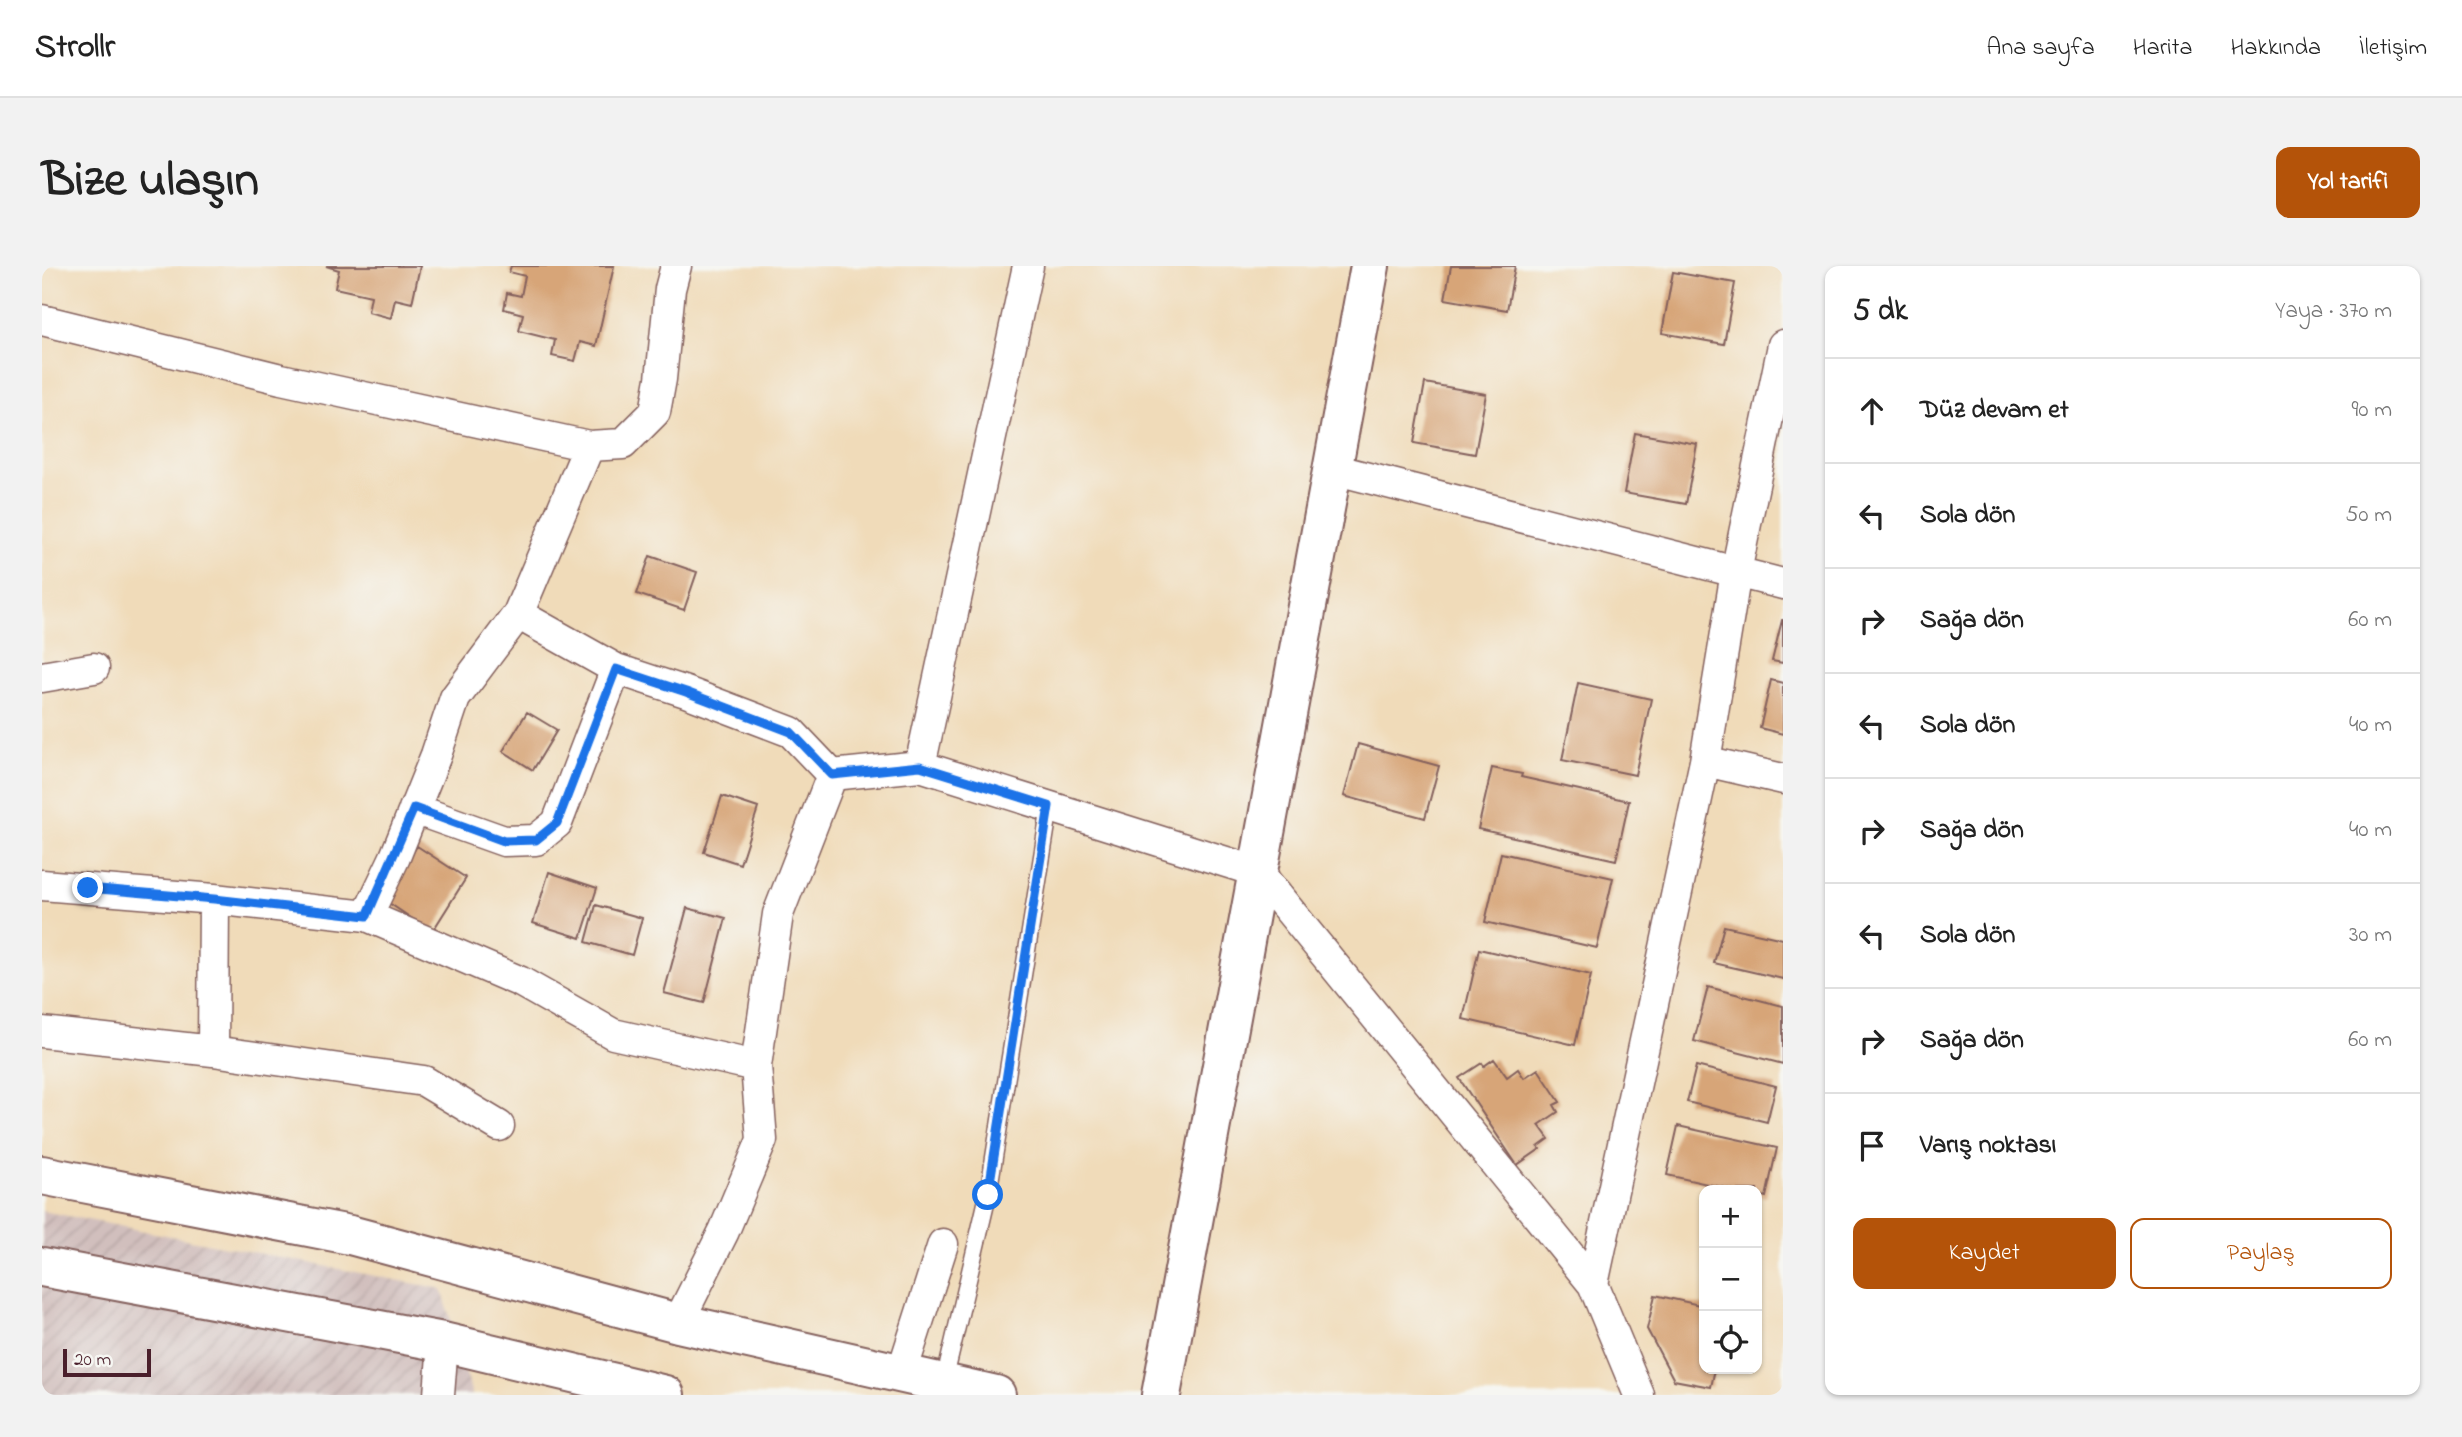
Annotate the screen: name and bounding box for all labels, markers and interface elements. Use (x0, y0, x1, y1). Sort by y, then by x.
text: Strollr (35, 24, 115, 72)
text: Ana sayfa (1987, 31, 2095, 66)
text: Harita (2133, 31, 2193, 66)
text: Hakkında (2231, 31, 2321, 66)
text: İletişim (2359, 31, 2427, 66)
text: Bize ulaşın (42, 146, 259, 218)
button: Yol tarifi (2276, 147, 2420, 218)
text: 5 dk (1853, 290, 1908, 334)
text: Yaya · 370 m (2275, 295, 2392, 328)
icon: ahead (1853, 392, 1891, 430)
text: Düz devam et (1920, 392, 2069, 430)
text: 90 m (2352, 394, 2392, 427)
icon: left (1853, 497, 1891, 535)
text: Sola dön (1920, 497, 2015, 535)
text: 50 m (2345, 499, 2392, 532)
icon: right (1853, 602, 1891, 640)
text: Sağa dön (1920, 602, 2024, 640)
text: 60 m (2348, 604, 2392, 637)
icon: left (1853, 707, 1891, 745)
text: Sola dön (1920, 707, 2015, 745)
text: 40 m (2349, 709, 2392, 742)
icon: right (1853, 812, 1891, 850)
text: Sağa dön (1920, 812, 2024, 850)
text: 40 m (2349, 814, 2392, 847)
route end (72, 872, 103, 903)
icon: left (1853, 917, 1891, 955)
text: Sola dön (1920, 917, 2015, 955)
text: 30 m (2349, 919, 2392, 952)
icon: right (1853, 1022, 1891, 1060)
text: Sağa dön (1920, 1022, 2024, 1060)
text: 60 m (2348, 1024, 2392, 1057)
icon: arrive (1853, 1127, 1891, 1165)
text: Varış noktası (1920, 1127, 2056, 1165)
route start (972, 1179, 1003, 1210)
map controls (1699, 1185, 1762, 1374)
button: + (1699, 1185, 1762, 1248)
button: Kaydet (1853, 1218, 2116, 1289)
button: Paylaş (2130, 1218, 2392, 1289)
button: − (1699, 1248, 1762, 1311)
button: locate (1699, 1311, 1762, 1374)
scale bar (63, 1346, 150, 1378)
text: 20 m (74, 1347, 111, 1374)

